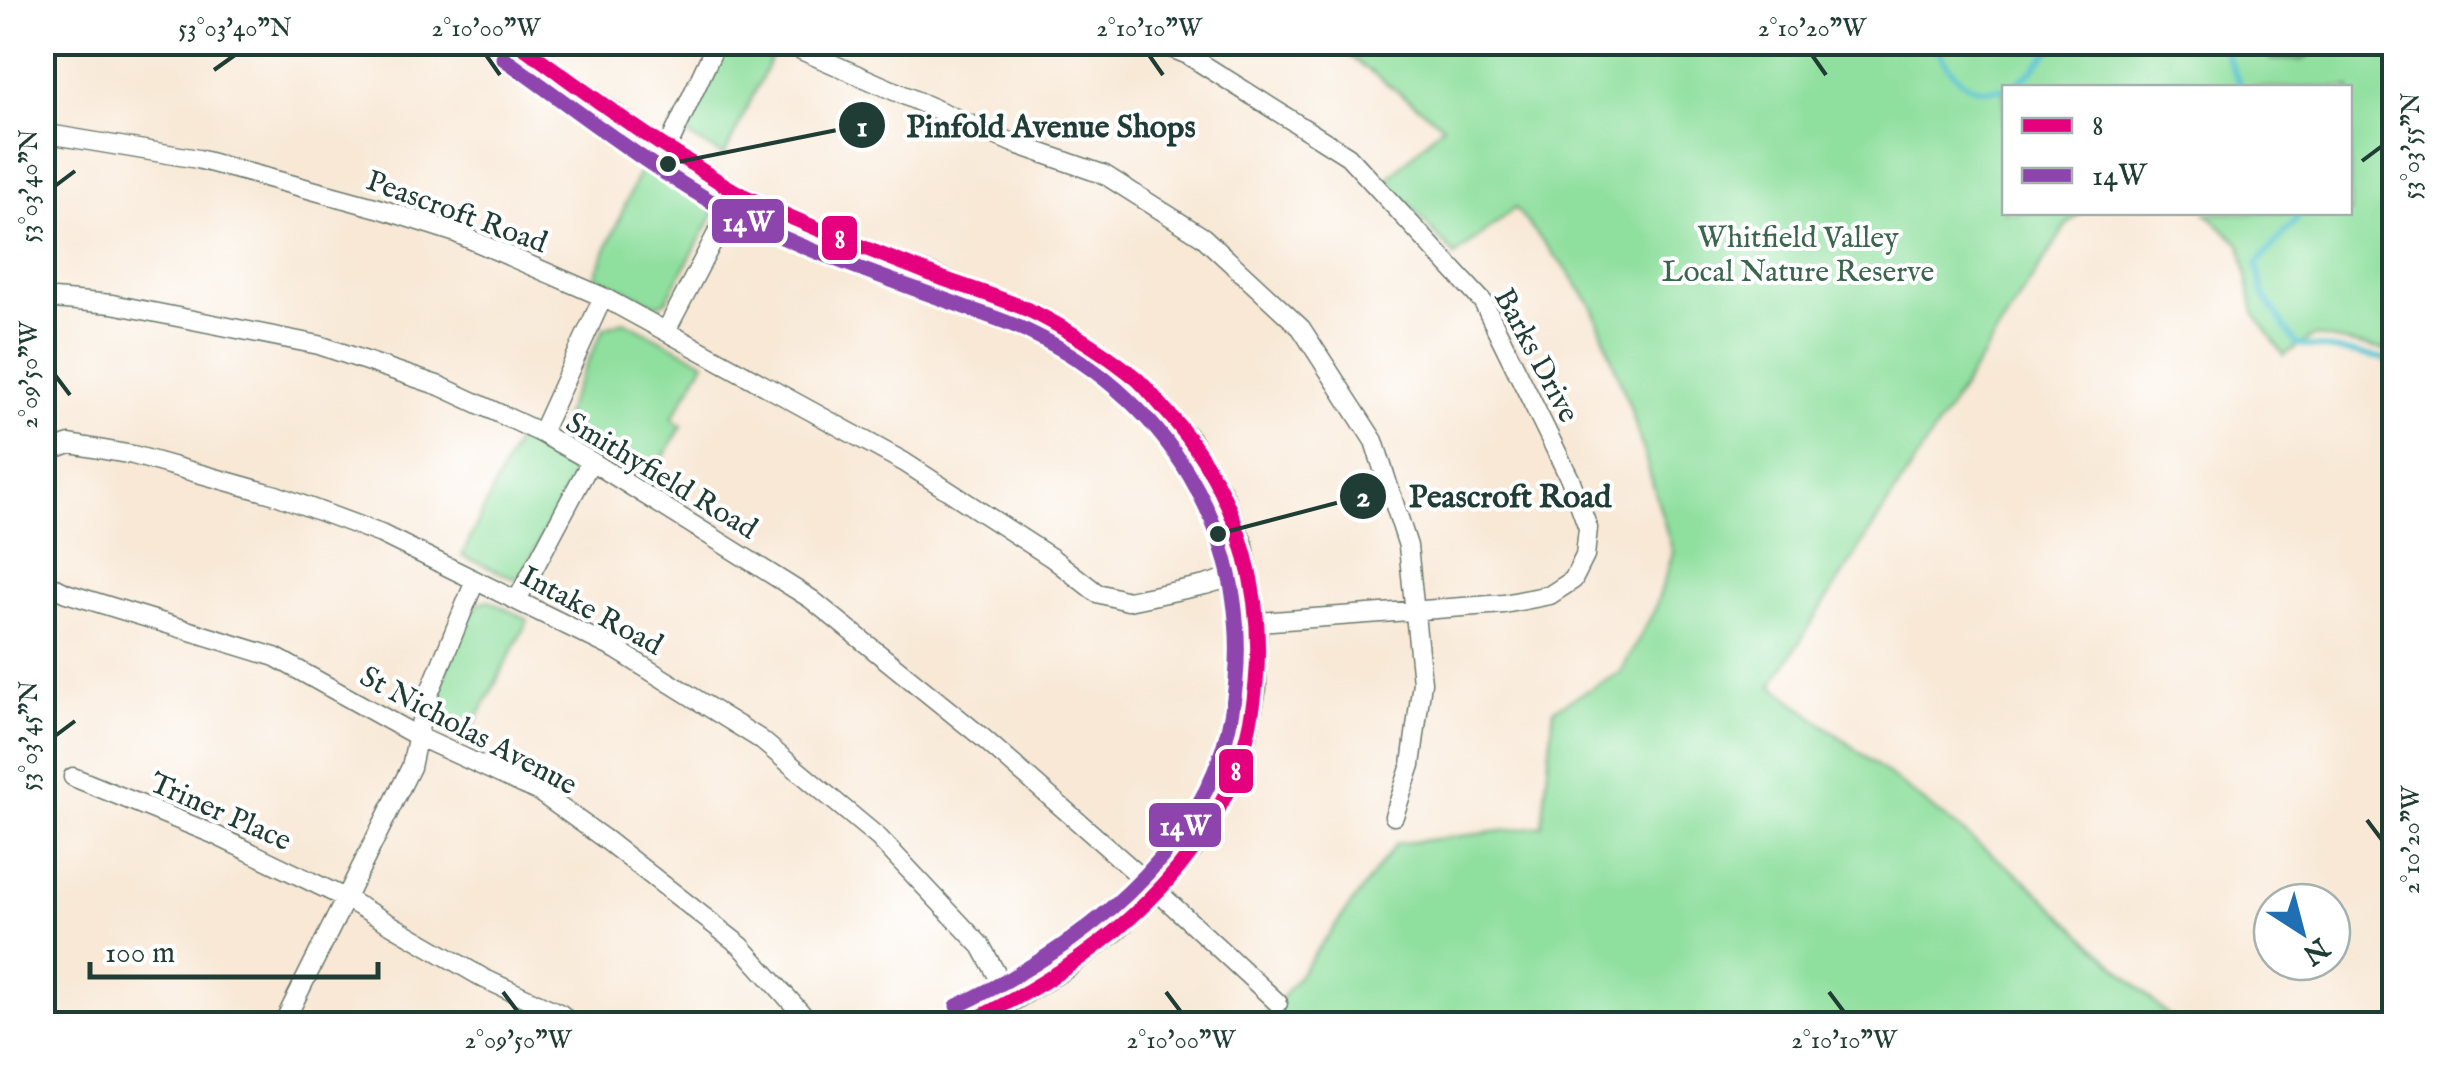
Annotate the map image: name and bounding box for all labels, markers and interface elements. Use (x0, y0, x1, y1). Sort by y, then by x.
text: 53°03'40"N (178, 13, 292, 45)
text: 2°10'00"W (432, 13, 542, 45)
text: 2°10'10"W (1096, 13, 1203, 45)
text: 2°10'20"W (1758, 13, 1867, 45)
legend (2002, 85, 2352, 215)
text: 53°03'55"N (2396, 93, 2428, 200)
callout: Pinfold Avenue Shops (837, 94, 1216, 156)
text: Pinfold Avenue Shops (906, 108, 1196, 149)
text: 8 (2092, 108, 2104, 146)
text: 1 (856, 109, 868, 147)
text: 53°03'40"N (14, 129, 46, 243)
text: 14W (2092, 158, 2148, 196)
street label: Peascroft Road (361, 163, 553, 264)
line badge: 14W (710, 197, 786, 245)
text: 14W (723, 206, 776, 241)
line badge: 8 (820, 214, 859, 262)
park label: Whitfield Valley Local Nature Reserve (1662, 220, 1934, 292)
text: 8 (835, 223, 845, 258)
street label: Barks Drive (1484, 282, 1586, 430)
text: 2°09'50"W (14, 320, 46, 429)
street label: Smithyfield Road (558, 405, 765, 549)
callout: Peascroft Road (1338, 465, 1631, 527)
text: Peascroft Road (1409, 478, 1612, 519)
text: 2 (1356, 479, 1370, 517)
street label: Intake Road (513, 558, 670, 666)
street label: St Nicholas Avenue (353, 659, 583, 805)
text: 53°03'45"N (14, 681, 46, 791)
line badge: 8 (1217, 747, 1255, 795)
text: 8 (1231, 755, 1241, 790)
street label: Triner Place (143, 765, 297, 861)
text: 2°10'20"W (2396, 785, 2428, 894)
line badge: 14W (1147, 801, 1223, 849)
text: 14W (1160, 810, 1213, 845)
north arrow (2252, 882, 2352, 982)
scale bar (90, 917, 378, 979)
text: N (2295, 928, 2336, 971)
text: 100 m (105, 935, 175, 973)
text: 2°09'50"W (464, 1025, 573, 1057)
text: 2°10'00"W (1127, 1025, 1237, 1057)
text: 2°10'10"W (1791, 1025, 1898, 1057)

